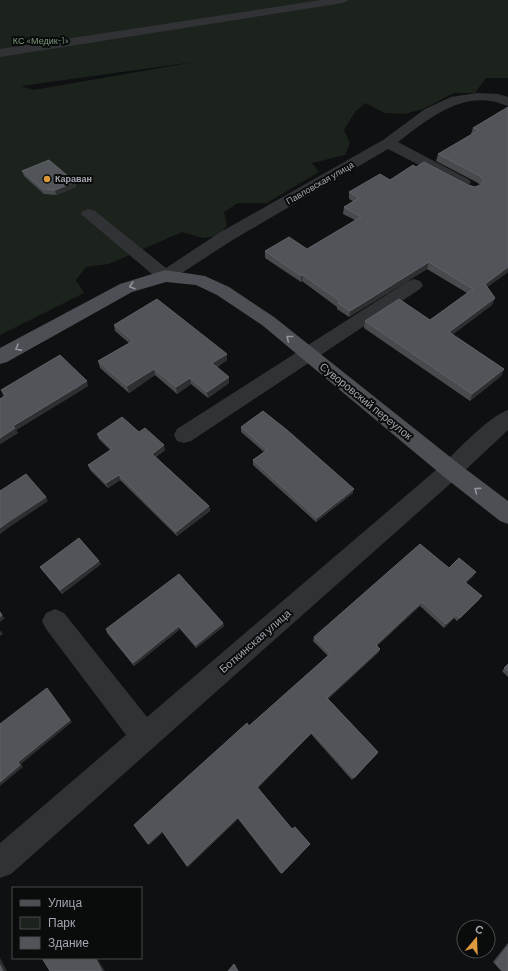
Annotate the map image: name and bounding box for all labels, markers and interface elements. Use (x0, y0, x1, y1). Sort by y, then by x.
park label: КС «Медик-1» (13, 35, 69, 46)
street label: Павловская улица (284, 159, 355, 206)
place label: Караван (55, 173, 92, 184)
marker: Караван (42, 174, 52, 184)
one-way arrow (129, 281, 136, 290)
one-way arrow (286, 336, 293, 343)
one-way arrow (15, 343, 22, 350)
street label: Суворовский переулок (318, 359, 415, 442)
one-way arrow (474, 487, 481, 495)
street label: Боткинская улица (216, 606, 294, 675)
legend (12, 887, 142, 959)
text: Улица (48, 895, 82, 910)
text: Парк (48, 915, 76, 930)
north arrow (456, 919, 496, 959)
text: С (474, 922, 485, 937)
text: Здание (48, 935, 89, 950)

